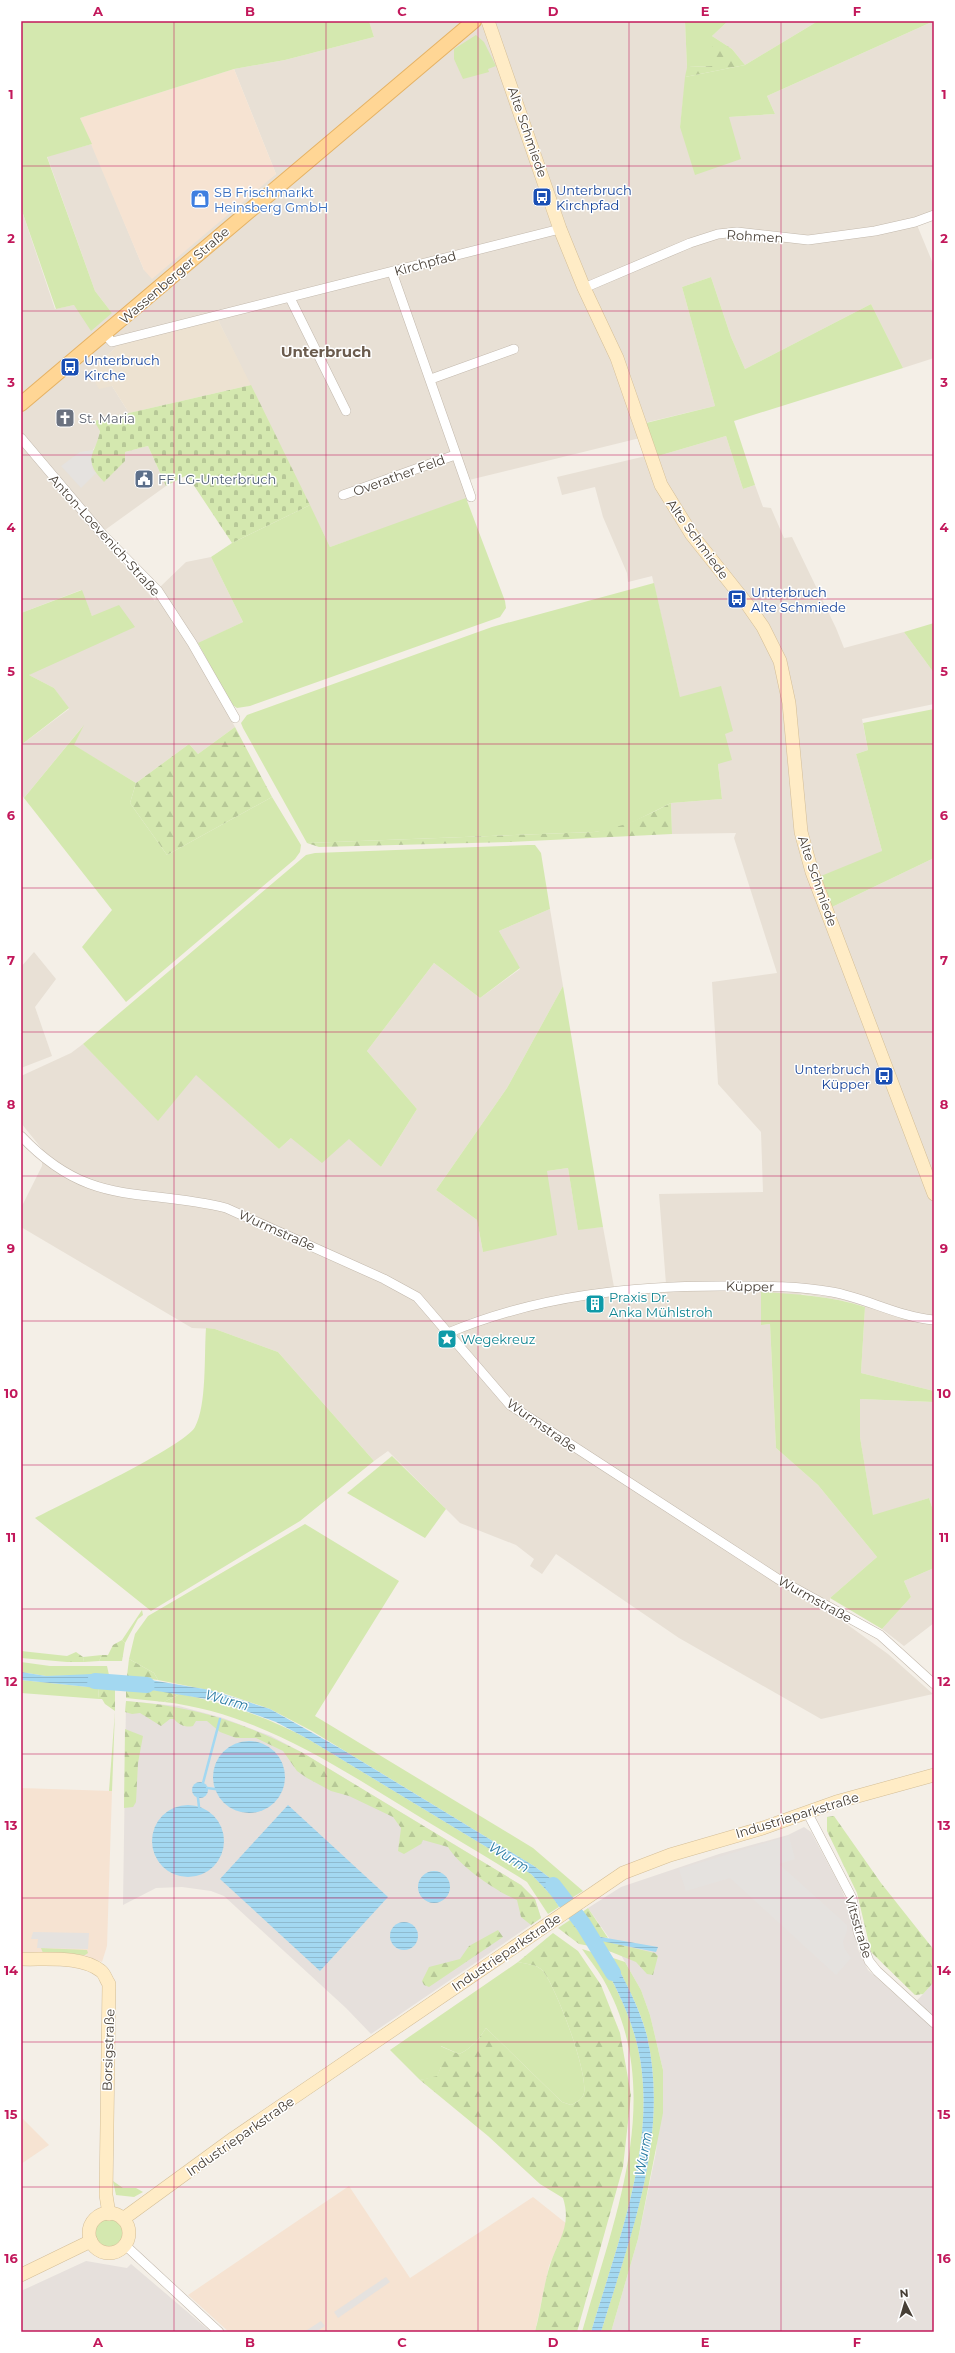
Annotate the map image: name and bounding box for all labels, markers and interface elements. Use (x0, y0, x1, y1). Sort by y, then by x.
text: A (92, 3, 104, 19)
text: B (245, 3, 255, 19)
text: C (397, 3, 407, 19)
text: D (548, 3, 559, 19)
text: E (701, 3, 710, 19)
text: F (853, 3, 861, 19)
street label: Alte Schmiede (505, 85, 551, 180)
text: 1 (8, 86, 14, 102)
text: 1 (941, 86, 947, 102)
place label: Unterbruch Kirchpfad (556, 182, 632, 213)
place label: SB Frischmarkt Heinsberg GmbH (214, 184, 328, 215)
bus stop icon: Unterbruch Kirchpfad (531, 186, 553, 208)
shop icon: SB Frischmarkt Heinsberg GmbH (189, 188, 211, 210)
street label: Wassenberger Straße (116, 223, 232, 327)
street label: Rohmen (726, 226, 784, 246)
text: 2 (7, 230, 15, 246)
text: 2 (940, 230, 948, 246)
street label: Kirchpfad (392, 247, 458, 279)
district label: Unterbruch (281, 342, 371, 361)
place label: Unterbruch Kirche (84, 352, 160, 383)
bus stop icon: Unterbruch Kirche (59, 356, 81, 378)
text: 3 (6, 374, 15, 390)
text: 3 (939, 374, 948, 390)
church icon: St. Maria (54, 407, 76, 429)
place label: St. Maria (79, 410, 135, 426)
street label: Overather Feld (351, 451, 447, 499)
public building icon: FF LG-Unterbruch (133, 468, 155, 490)
street label: Anton-Loevenich-Straße (46, 471, 164, 599)
place label: FF LG-Unterbruch (158, 471, 276, 487)
street label: Alte Schmiede (664, 496, 732, 582)
text: 4 (7, 519, 16, 535)
text: 4 (940, 519, 949, 535)
place label: Unterbruch Alte Schmiede (751, 584, 846, 615)
bus stop icon: Unterbruch Alte Schmiede (726, 588, 748, 610)
text: 5 (7, 663, 15, 679)
text: 5 (940, 663, 948, 679)
text: 6 (7, 807, 16, 823)
text: 6 (940, 807, 949, 823)
street label: Alte Schmiede (795, 834, 841, 929)
text: 7 (7, 952, 15, 968)
text: 7 (940, 952, 948, 968)
place label: Unterbruch Küpper (794, 1061, 870, 1092)
bus stop icon: Unterbruch Küpper (873, 1065, 895, 1087)
text: 8 (7, 1096, 16, 1112)
text: 8 (940, 1096, 949, 1112)
street label: Wurmstraße (236, 1206, 318, 1254)
text: 9 (7, 1240, 15, 1256)
text: 9 (940, 1240, 948, 1256)
street label: Küpper (726, 1278, 774, 1294)
place label: Praxis Dr. Anka Mühlstroh (609, 1289, 713, 1320)
building icon: Praxis Dr. Anka Mühlstroh (584, 1293, 606, 1315)
place icon: Wegekreuz (436, 1328, 458, 1350)
place label: Wegekreuz (461, 1331, 536, 1347)
text: 10 (4, 1385, 18, 1401)
text: 10 (937, 1385, 951, 1401)
street label: Wurmstraße (504, 1395, 580, 1455)
text: 11 (6, 1529, 16, 1545)
text: 11 (939, 1529, 949, 1545)
street label: Wurmstraße (775, 1572, 855, 1626)
text: 12 (5, 1673, 18, 1689)
text: 12 (938, 1673, 951, 1689)
water label: Wurm (203, 1685, 251, 1715)
street label: Industrieparkstraße (733, 1789, 861, 1841)
text: 13 (5, 1817, 18, 1833)
text: 13 (938, 1817, 951, 1833)
water label: Wurm (485, 1838, 533, 1876)
street label: Vitsstraße (842, 1894, 876, 1960)
street label: Industrieparkstraße (448, 1910, 564, 1994)
text: 14 (4, 1962, 18, 1978)
text: 14 (937, 1962, 951, 1978)
street label: Borsigstraße (99, 2008, 117, 2091)
street label: Industrieparkstraße (183, 2093, 297, 2179)
text: 15 (5, 2106, 18, 2122)
text: 15 (938, 2106, 951, 2122)
water label: Wurm (630, 2130, 656, 2178)
text: 16 (4, 2250, 18, 2266)
text: 16 (937, 2250, 951, 2266)
north arrow (885, 2283, 925, 2323)
text: N (899, 2286, 909, 2300)
text: A (92, 2334, 104, 2350)
text: B (245, 2334, 255, 2350)
text: C (397, 2334, 407, 2350)
text: D (548, 2334, 559, 2350)
text: E (701, 2334, 710, 2350)
text: F (853, 2334, 861, 2350)

